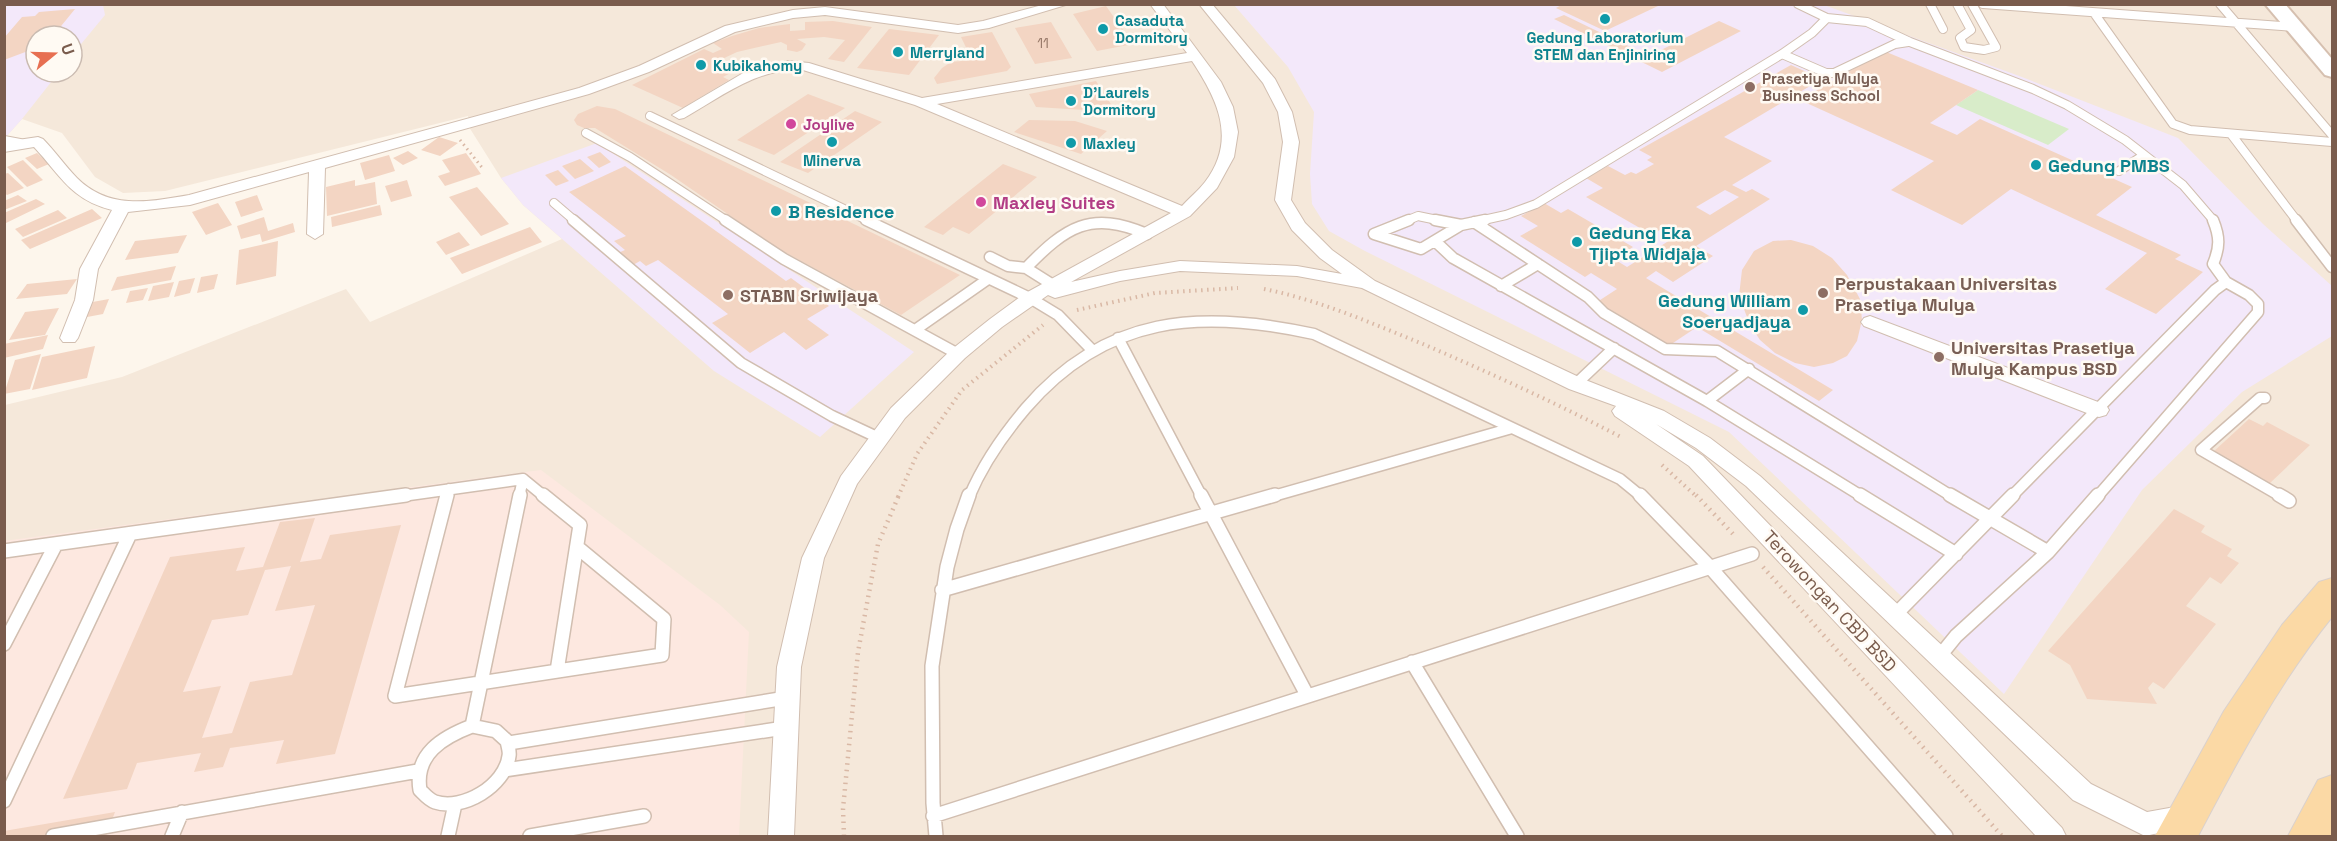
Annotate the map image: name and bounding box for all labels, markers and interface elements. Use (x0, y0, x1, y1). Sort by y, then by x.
place label: Casaduta Dormitory (1115, 11, 1188, 47)
marker: Gedung Laboratorium STEM dan Enjiniring (1598, 12, 1612, 26)
marker: Casaduta Dormitory (1096, 22, 1110, 36)
north arrow (24, 24, 84, 84)
place label: Gedung Laboratorium STEM dan Enjiniring (1526, 28, 1684, 64)
house number: 11 (1037, 34, 1049, 52)
text: U (56, 41, 79, 58)
place label: Merryland (910, 43, 984, 62)
marker: Merryland (891, 45, 905, 59)
place label: Kubikahomy (713, 56, 802, 75)
marker: Kubikahomy (694, 58, 708, 72)
place label: Prasetiya Mulya Business School (1762, 69, 1880, 105)
marker: Prasetiya Mulya Business School (1743, 80, 1757, 94)
place label: D'Laurels Dormitory (1083, 83, 1156, 119)
marker: D'Laurels Dormitory (1064, 94, 1078, 108)
place label: Joylive (803, 115, 855, 134)
marker: Joylive (784, 117, 798, 131)
place label: Maxley (1083, 134, 1136, 153)
marker: Minerva (825, 135, 839, 149)
marker: Maxley (1064, 136, 1078, 150)
place label: Minerva (803, 151, 861, 170)
place label: Gedung PMBS (2048, 154, 2170, 177)
marker: Gedung PMBS (2029, 158, 2043, 172)
place label: Maxley Suites (993, 191, 1115, 214)
marker: Maxley Suites (974, 195, 988, 209)
place label: B Residence (788, 200, 894, 223)
marker: B Residence (769, 204, 783, 218)
place label: Gedung Eka Tjipta Widjaja (1589, 221, 1707, 265)
marker: Gedung Eka Tjipta Widjaja (1570, 235, 1584, 249)
place label: Perpustakaan Universitas Prasetiya Mulya (1835, 272, 2057, 316)
place label: STABN Sriwijaya (740, 284, 879, 307)
marker: Perpustakaan Universitas Prasetiya Mulya (1816, 286, 1830, 300)
marker: STABN Sriwijaya (721, 288, 735, 302)
place label: Gedung William Soeryadjaya (1658, 289, 1792, 333)
marker: Gedung William Soeryadjaya (1796, 303, 1810, 317)
place label: Universitas Prasetiya Mulya Kampus BSD (1951, 336, 2135, 380)
marker: Universitas Prasetiya Mulya Kampus BSD (1932, 350, 1946, 364)
street label: Terowongan CBD BSD (1758, 525, 1902, 677)

